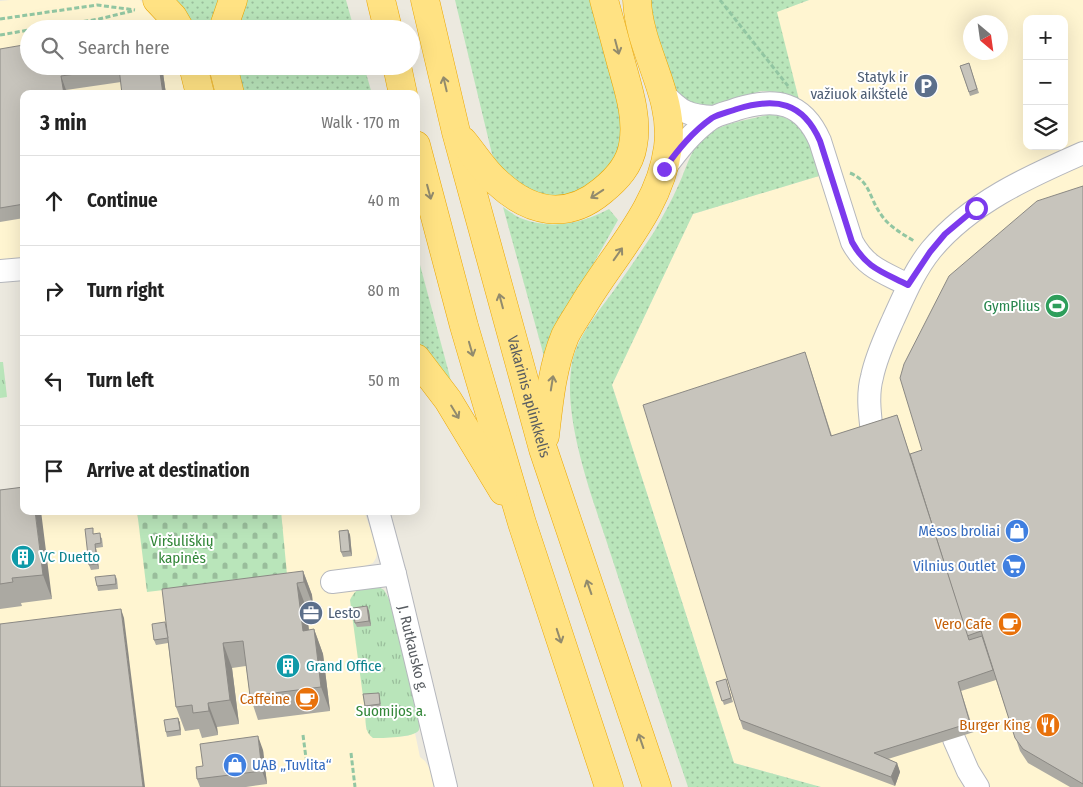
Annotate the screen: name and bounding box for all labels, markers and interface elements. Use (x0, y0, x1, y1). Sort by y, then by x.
north arrow (963, 15, 1008, 60)
map controls (1023, 15, 1068, 150)
button: + (1023, 15, 1068, 60)
search box (20, 20, 420, 75)
icon: search (38, 34, 66, 62)
text: Search here (78, 36, 170, 59)
one-way arrow (613, 39, 622, 55)
button: − (1023, 60, 1068, 105)
place label: Statyk ir važiuok aikštelė (810, 68, 909, 103)
parking icon: Statyk ir važiuok aikštelė (913, 73, 939, 99)
one-way arrow (440, 77, 449, 93)
button: layers (1023, 105, 1068, 150)
text: 3 min (40, 110, 87, 136)
text: Walk · 170 m (321, 113, 400, 132)
route end (653, 158, 676, 181)
one-way arrow (425, 184, 434, 200)
icon: ahead (40, 187, 68, 215)
text: Continue (87, 189, 158, 212)
one-way arrow (591, 189, 605, 199)
text: 40 m (368, 191, 400, 210)
route start (965, 197, 988, 220)
one-way arrow (613, 247, 623, 261)
icon: right (40, 277, 68, 305)
text: Turn right (87, 279, 164, 302)
text: 80 m (368, 281, 400, 300)
one-way arrow (496, 293, 506, 309)
sports icon: GymPlius (1044, 293, 1070, 319)
place label: GymPlius (983, 297, 1040, 315)
street label: Vakarinis aplinkkelis (503, 334, 554, 460)
one-way arrow (467, 341, 477, 357)
icon: left (40, 367, 68, 395)
text: Turn left (87, 369, 154, 392)
text: 50 m (368, 371, 400, 390)
one-way arrow (547, 375, 557, 391)
one-way arrow (450, 405, 461, 419)
icon: arrive (40, 457, 68, 485)
text: Arrive at destination (87, 459, 250, 482)
shop icon: Mėsos broliai (1004, 518, 1030, 544)
place label: Mėsos broliai (918, 522, 1000, 540)
park label: Viršuliškių kapinės (150, 532, 214, 567)
building icon: VC Duetto (10, 544, 36, 570)
place label: VC Duetto (40, 548, 100, 566)
supermarket icon: Vilnius Outlet (1001, 553, 1027, 579)
place label: Vilnius Outlet (913, 557, 996, 575)
one-way arrow (584, 579, 594, 595)
office icon: Lesto (298, 600, 324, 626)
street label: J. Rutkausko g. (394, 603, 432, 694)
place label: Lesto (328, 604, 361, 622)
cafe icon: Vero Cafe (997, 611, 1023, 637)
place label: Vero Cafe (934, 615, 992, 633)
one-way arrow (555, 628, 565, 644)
building icon: Grand Office (275, 653, 301, 679)
place label: Grand Office (306, 657, 382, 675)
cafe icon: Caffeine (294, 686, 320, 712)
place label: Caffeine (240, 690, 290, 708)
park label: Suomijos a. (356, 702, 426, 720)
restaurant icon: Burger King (1035, 712, 1061, 738)
place label: Burger King (959, 716, 1030, 734)
one-way arrow (636, 733, 645, 749)
shop icon: UAB „Tuvlita“ (222, 752, 248, 778)
place label: UAB „Tuvlita“ (252, 756, 332, 774)

